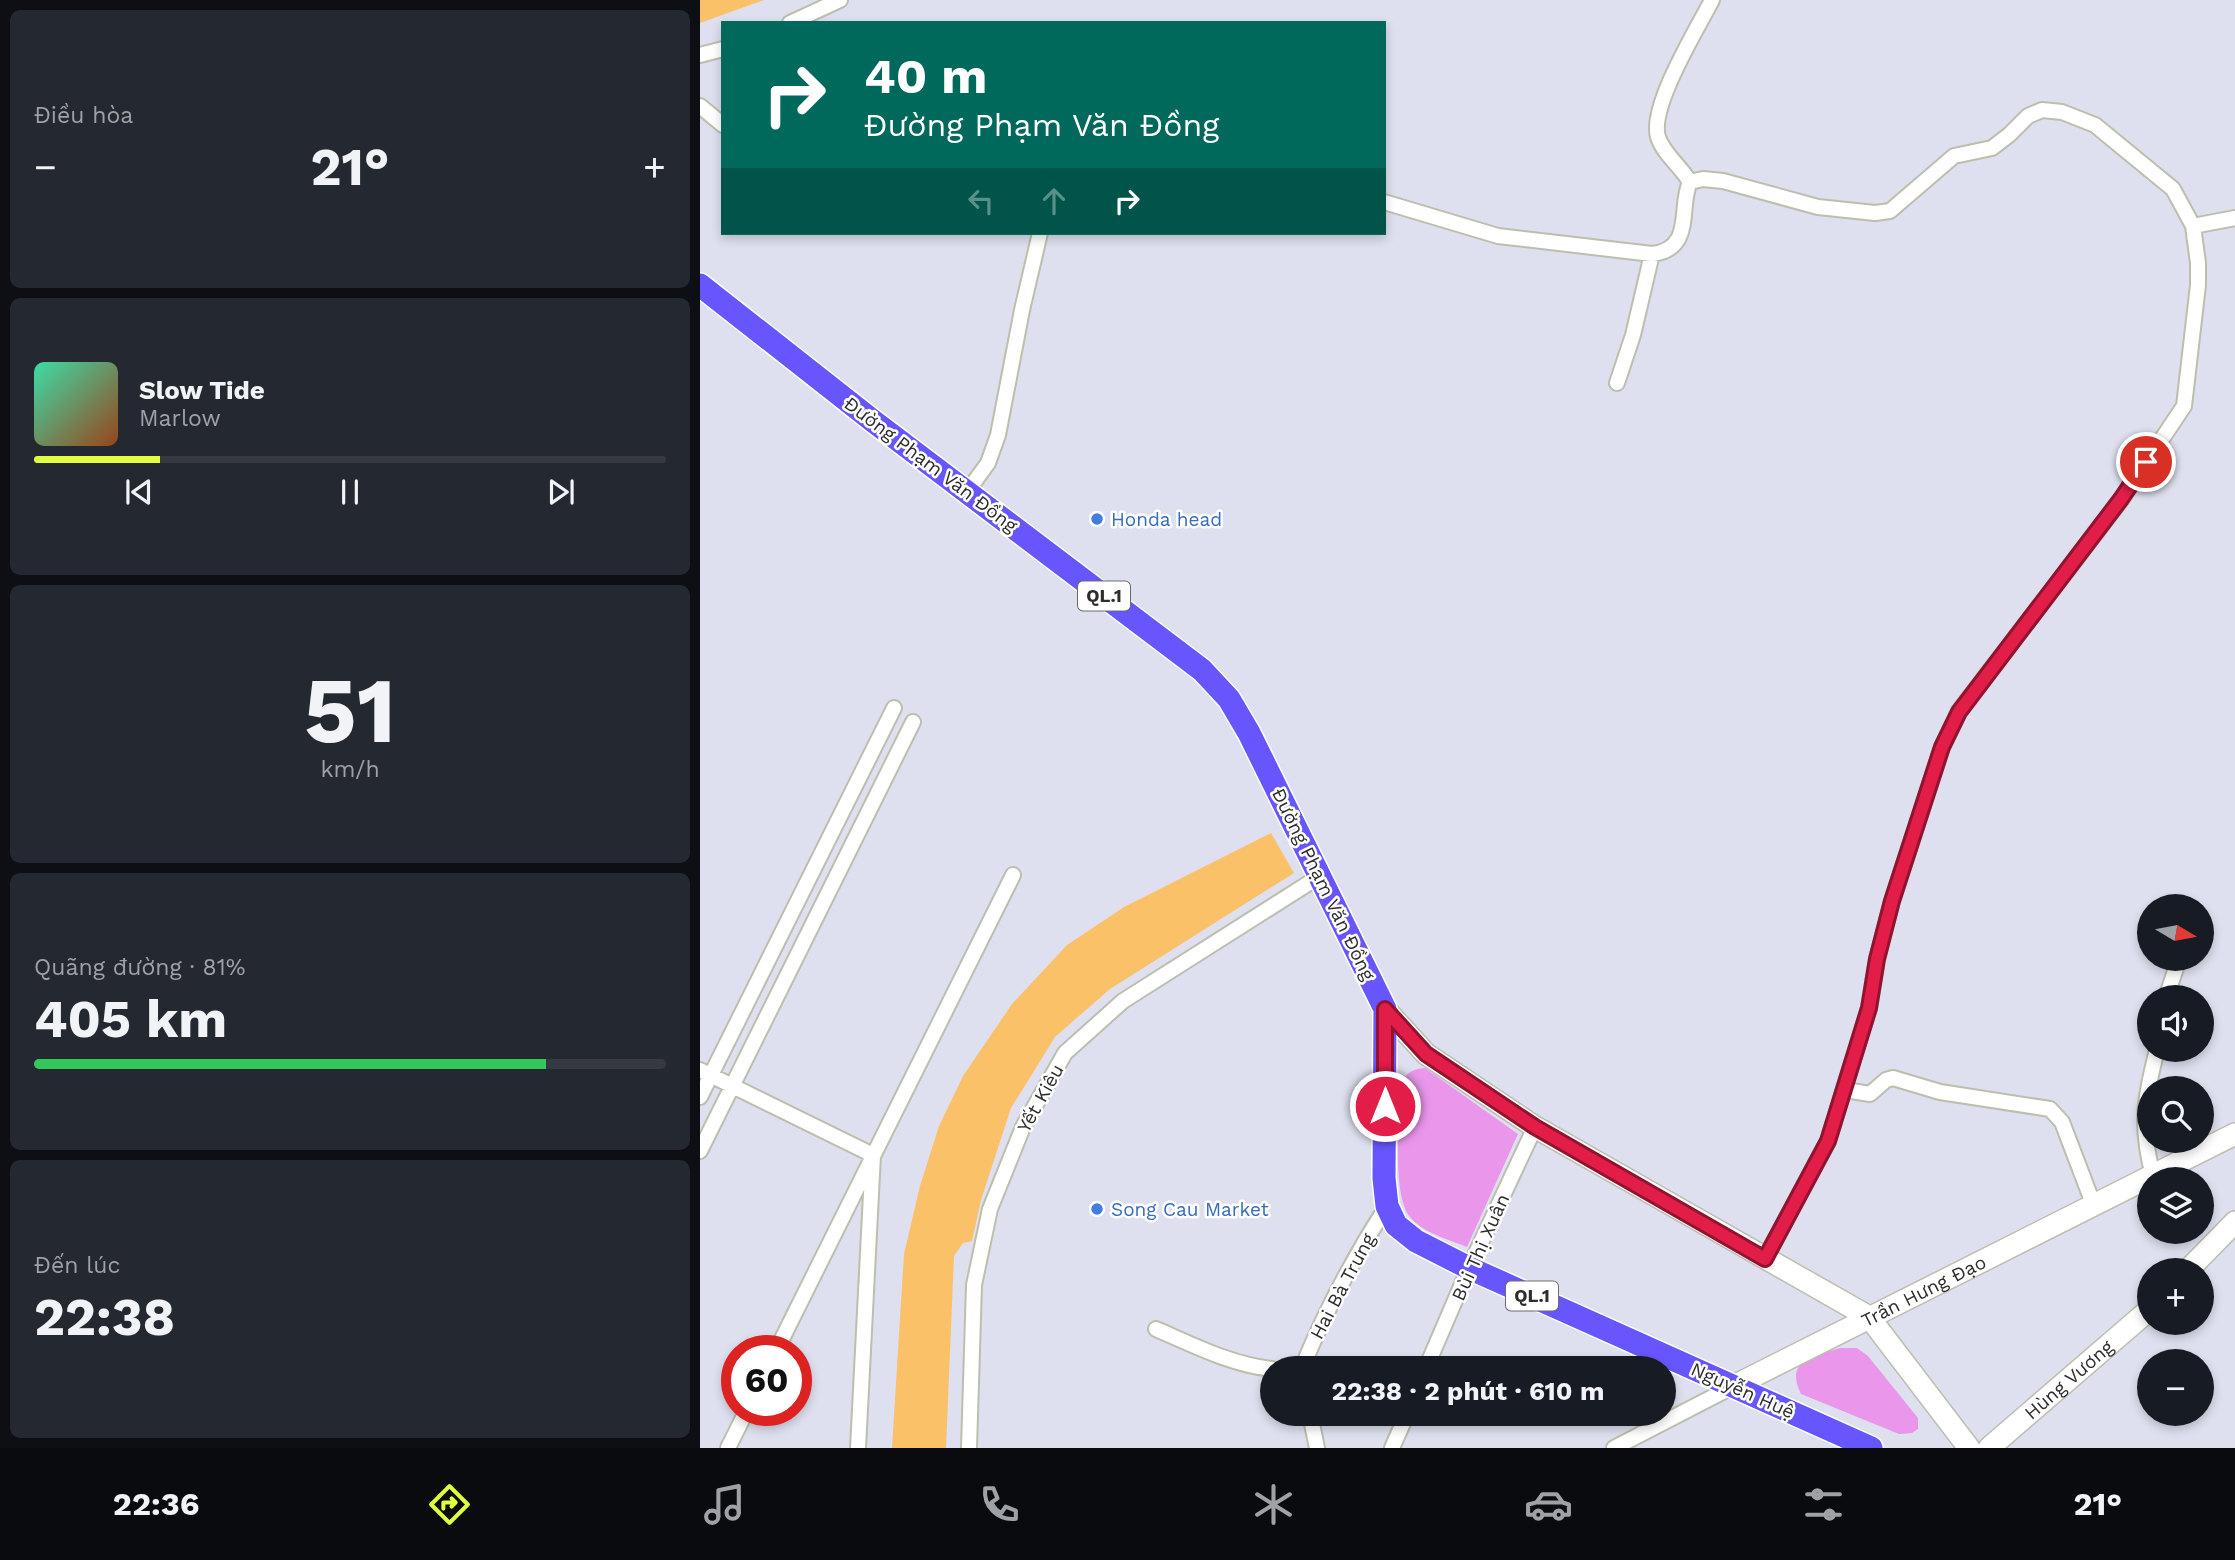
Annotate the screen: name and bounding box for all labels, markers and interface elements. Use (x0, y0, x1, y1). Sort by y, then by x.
text: 40 m (864, 47, 987, 105)
icon: right (749, 49, 840, 140)
text: Điều hòa (34, 102, 133, 129)
text: Đường Phạm Văn Đồng (864, 106, 1219, 144)
text: 21° (310, 137, 390, 198)
text: − (34, 145, 57, 189)
text: + (643, 145, 666, 189)
icon: left (962, 182, 1000, 220)
icon: ahead (1035, 182, 1073, 220)
icon: right (1108, 182, 1146, 220)
text: Slow Tide (139, 375, 265, 405)
street label: Đường Phạm Văn Đồng (840, 392, 1023, 538)
text: Marlow (139, 405, 221, 432)
pin (2116, 432, 2176, 492)
icon: arrive (2127, 443, 2165, 481)
icon: previous (120, 473, 158, 511)
icon: pause (331, 473, 369, 511)
icon: next (542, 473, 580, 511)
place label: Honda head (1111, 508, 1222, 531)
marker: Honda head (1089, 511, 1105, 527)
road number: QL.1 (1078, 582, 1130, 610)
text: 51 (304, 657, 396, 764)
text: km/h (320, 756, 380, 783)
street label: Đường Phạm Văn Đồng (1267, 784, 1381, 985)
north arrow (2137, 894, 2214, 971)
map controls (2137, 894, 2214, 1426)
text: Quãng đường · 81% (34, 954, 245, 981)
button: sound (2137, 985, 2214, 1062)
text: 405 km (34, 989, 227, 1050)
street label: Yết Kiêu (1012, 1060, 1069, 1137)
position arrow (1348, 1069, 1422, 1143)
button: search (2137, 1076, 2214, 1153)
button: layers (2137, 1167, 2214, 1244)
street label: Bùi Thị Xuân (1447, 1190, 1514, 1304)
place label: Song Cau Market (1111, 1198, 1269, 1221)
marker: Song Cau Market (1089, 1201, 1105, 1217)
street label: Hai Bà Trưng (1305, 1229, 1380, 1343)
street label: Trần Hưng Đạo (1857, 1250, 1990, 1332)
text: Đến lúc (34, 1252, 120, 1279)
button: + (2137, 1258, 2214, 1335)
road number: QL.1 (1506, 1282, 1558, 1310)
text: 22:38 (34, 1287, 175, 1348)
speed limit sign: 60 (721, 1335, 812, 1426)
street label: Hùng Vương (2020, 1335, 2119, 1424)
button: − (2137, 1349, 2214, 1426)
street label: Nguyễn Huệ (1687, 1357, 1798, 1424)
text: 22:38 · 2 phút · 610 m (1332, 1376, 1604, 1406)
icon: directions (425, 1480, 474, 1529)
icon: music (700, 1480, 749, 1529)
icon: phone (975, 1480, 1024, 1529)
icon: climate (1249, 1480, 1298, 1529)
icon: car (1524, 1480, 1573, 1529)
icon: filters (1799, 1480, 1848, 1529)
text: 22:36 (113, 1485, 199, 1523)
text: 21° (2073, 1485, 2122, 1523)

